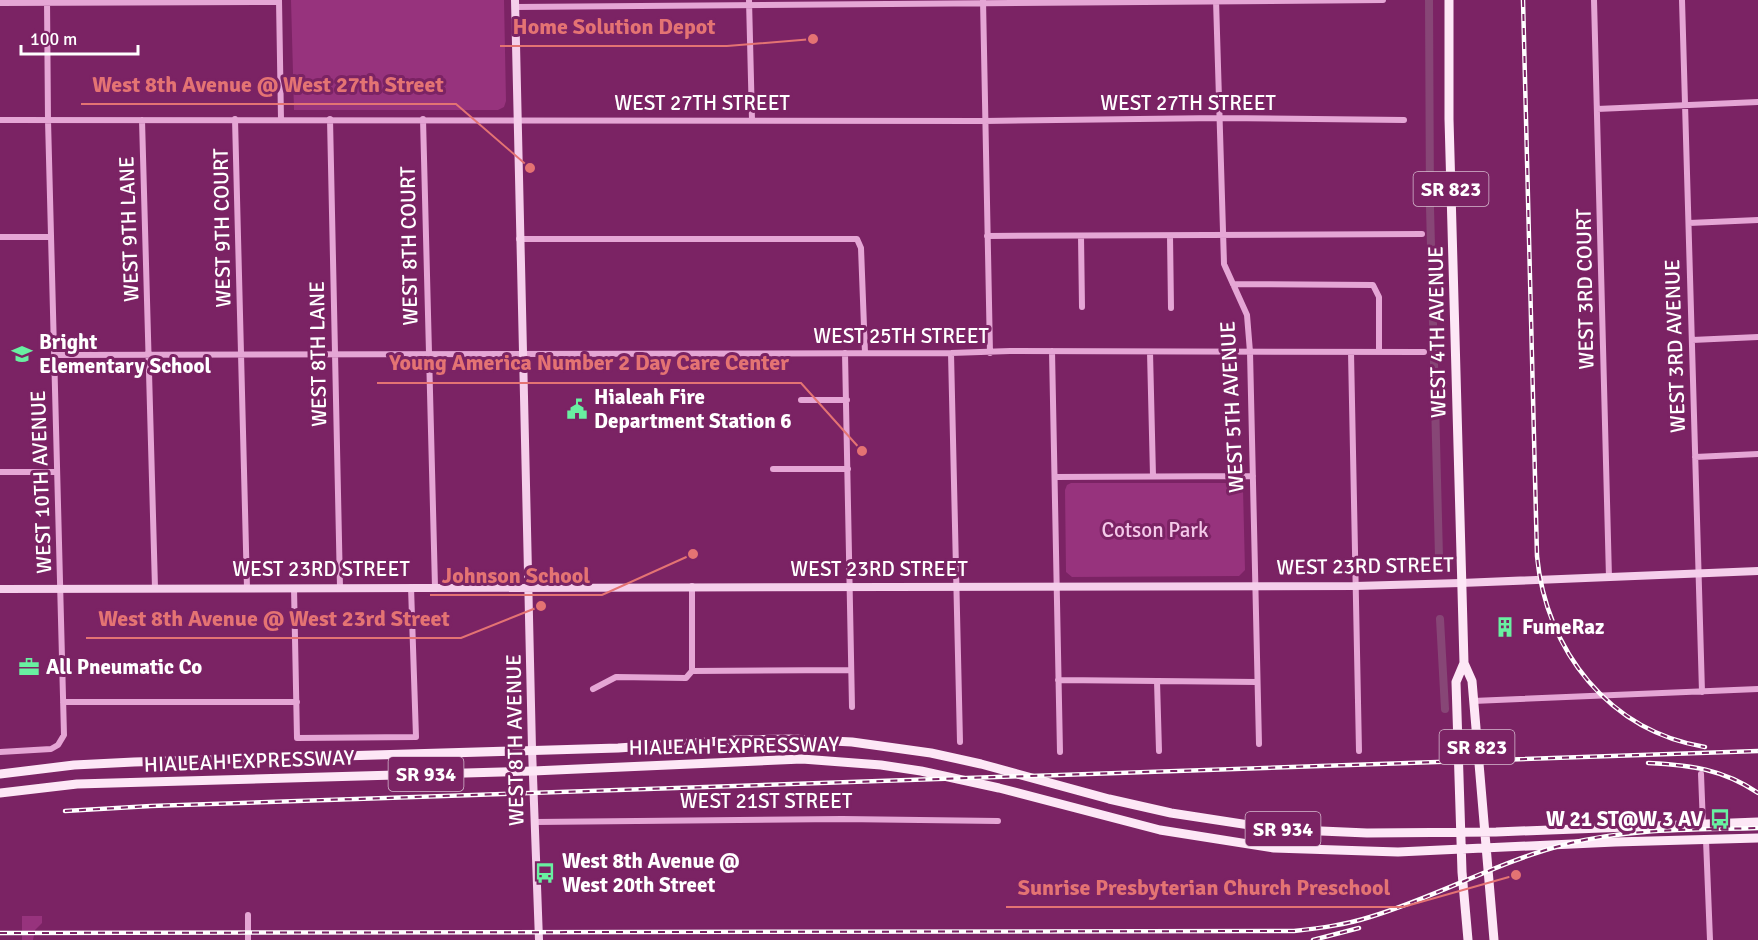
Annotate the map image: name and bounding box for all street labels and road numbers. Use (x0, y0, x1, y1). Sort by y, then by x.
street label: WEST 27TH STREET (614, 90, 791, 116)
street label: WEST 27TH STREET (1100, 90, 1277, 116)
street label: WEST 9TH COURT (208, 147, 236, 308)
street label: WEST 9TH LANE (113, 156, 145, 302)
street label: WEST 8TH COURT (395, 165, 423, 326)
road number: SR 823 (1414, 172, 1488, 206)
street label: WEST 3RD COURT (1571, 208, 1599, 370)
street label: WEST 4TH AVENUE (1422, 246, 1452, 418)
street label: WEST 3RD AVENUE (1659, 259, 1691, 433)
street label: WEST 8TH LANE (304, 281, 332, 427)
street label: WEST 5TH AVENUE (1215, 320, 1249, 494)
street label: WEST 25TH STREET (813, 323, 990, 349)
street label: WEST 10TH AVENUE (25, 390, 57, 574)
street label: WEST 23RD STREET (1276, 551, 1455, 581)
street label: WEST 23RD STREET (232, 556, 410, 582)
street label: WEST 23RD STREET (790, 556, 968, 582)
street label: WEST 8TH AVENUE (500, 654, 530, 826)
road number: SR 823 (1440, 730, 1514, 764)
street label: HIALEAH EXPRESSWAY (629, 731, 840, 761)
street label: HIALEAH EXPRESSWAY (143, 744, 355, 778)
road number: SR 934 (388, 757, 464, 791)
street label: WEST 21ST STREET (680, 788, 853, 814)
road number: SR 934 (1246, 812, 1320, 846)

